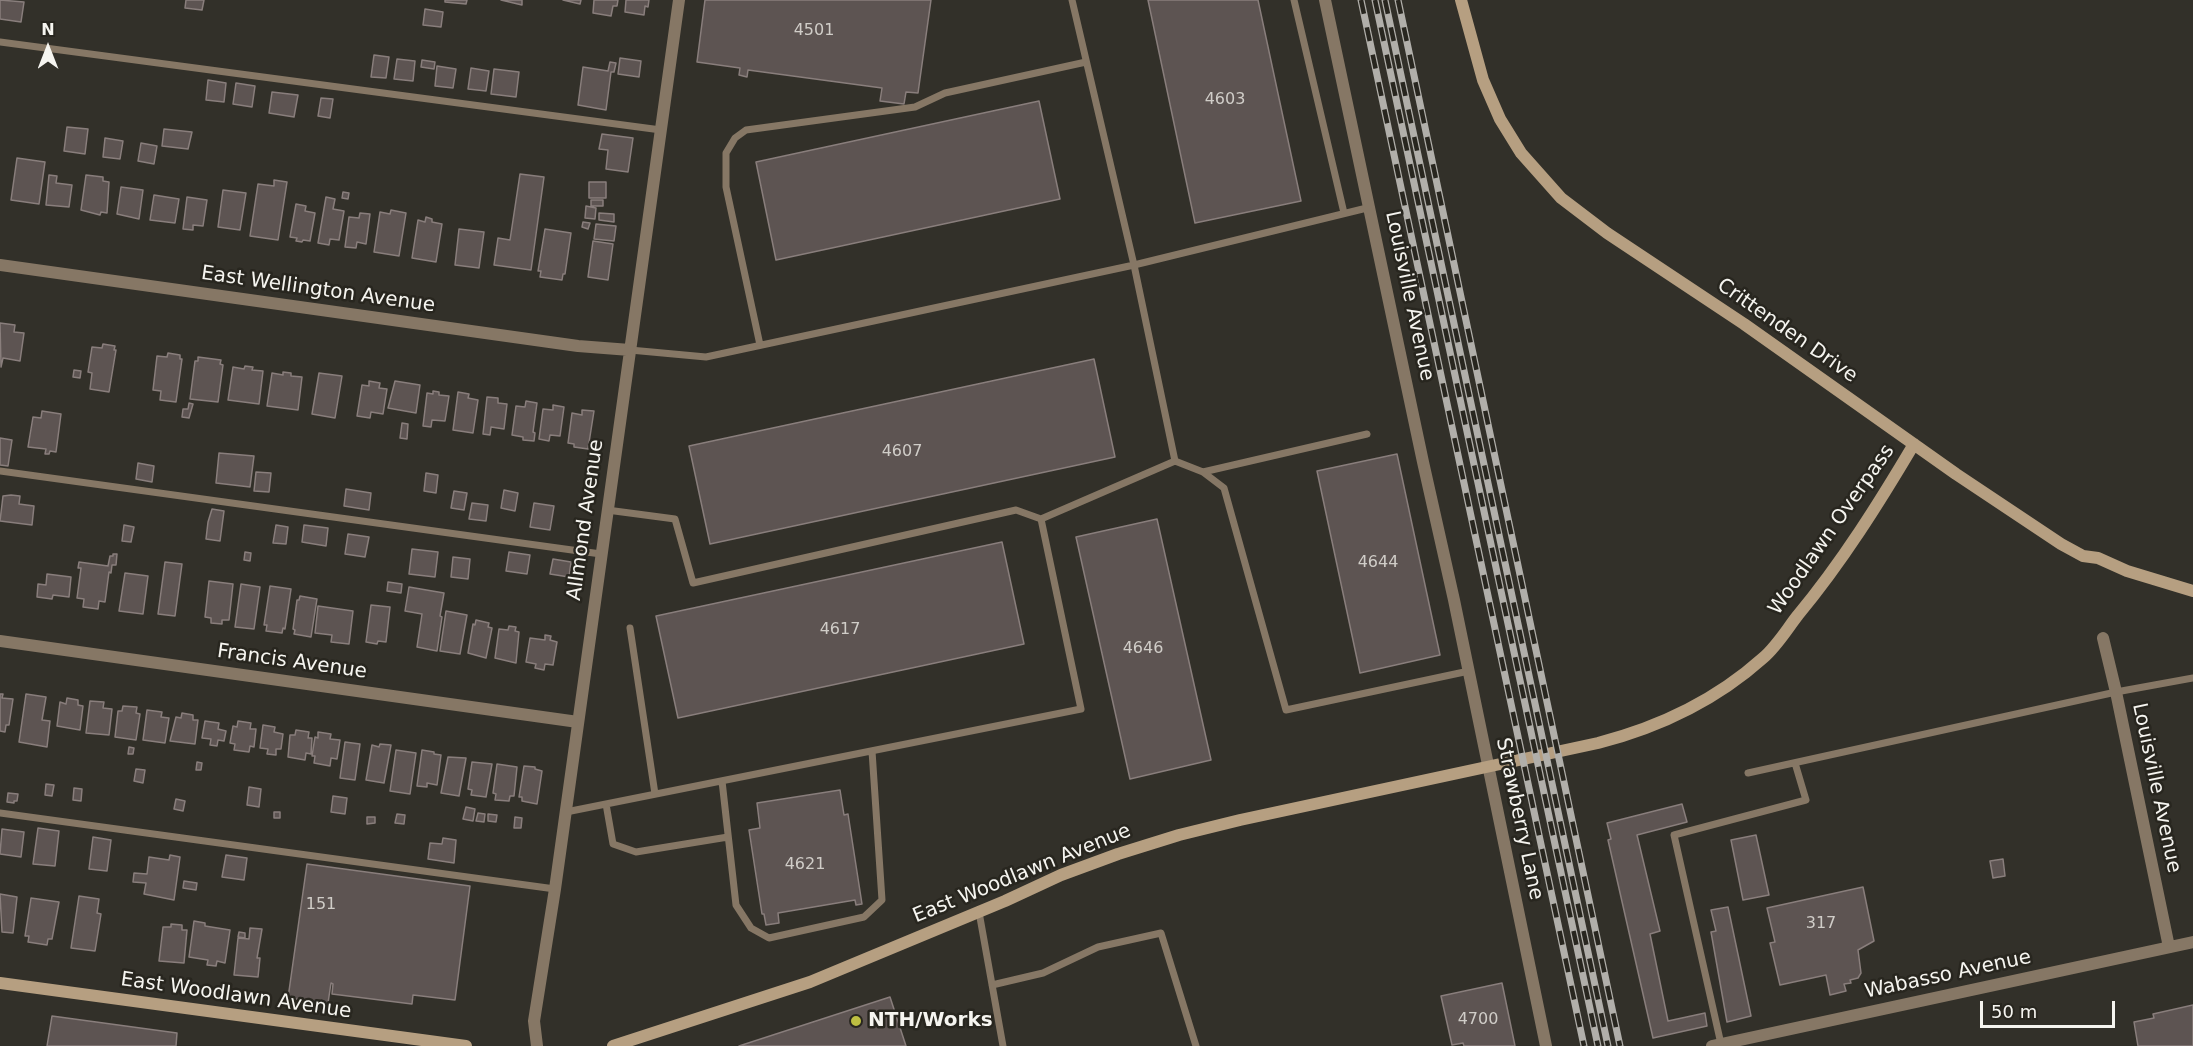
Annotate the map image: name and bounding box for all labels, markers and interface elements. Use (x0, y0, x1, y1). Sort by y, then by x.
north arrow (18, 18, 78, 78)
text: N (41, 20, 55, 39)
house number: 4501 (794, 21, 834, 41)
house number: 4603 (1205, 90, 1245, 110)
street label: Louisville Avenue (1379, 209, 1439, 383)
street label: East Wellington Avenue (200, 262, 436, 318)
street label: Crittenden Drive (1712, 274, 1862, 388)
street label: Allmond Avenue (563, 438, 609, 602)
street label: Woodlawn Overpass (1764, 440, 1900, 620)
house number: 4607 (882, 442, 922, 462)
house number: 4644 (1358, 553, 1398, 573)
house number: 4617 (820, 620, 860, 640)
house number: 4646 (1123, 639, 1163, 659)
street label: Francis Avenue (216, 640, 368, 684)
street label: Louisville Avenue (2126, 701, 2186, 875)
street label: Strawberry Lane (1490, 736, 1548, 902)
street label: East Woodlawn Avenue (910, 819, 1134, 929)
house number: 4621 (785, 855, 825, 875)
house number: 151 (306, 895, 336, 915)
house number: 317 (1806, 914, 1836, 934)
street label: Wabasso Avenue (1863, 946, 2033, 1004)
street label: East Woodlawn Avenue (119, 968, 353, 1024)
scale bar (1983, 989, 2118, 1027)
text: 50 m (1991, 1001, 2037, 1022)
place label: NTH/Works (868, 1009, 993, 1033)
house number: 4700 (1458, 1010, 1498, 1030)
marker: NTH/Works (849, 1014, 863, 1028)

